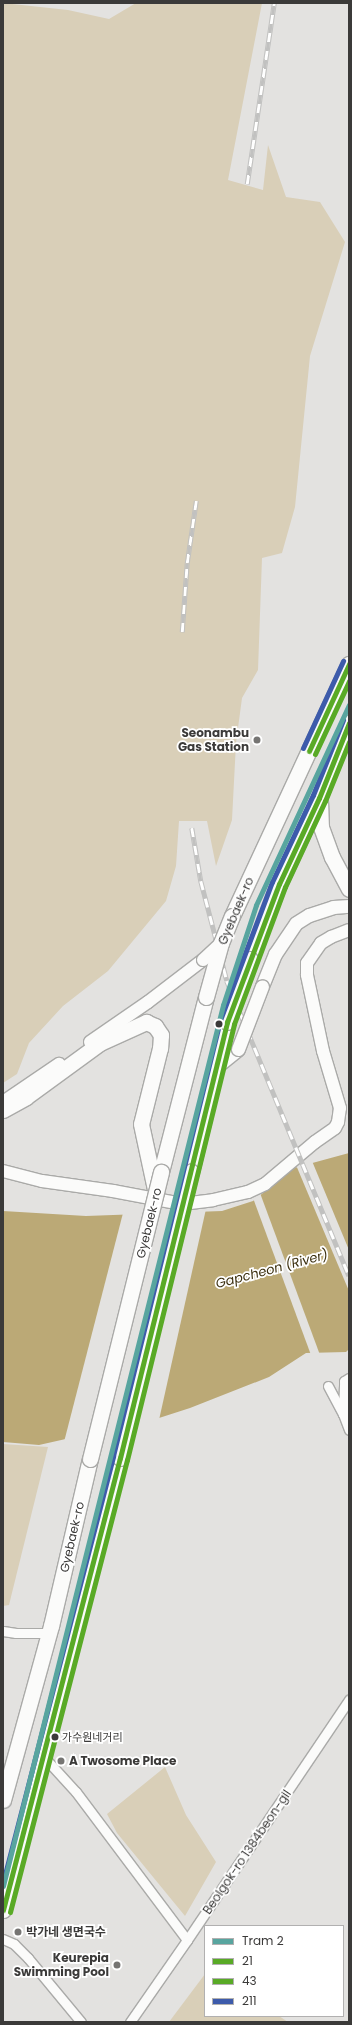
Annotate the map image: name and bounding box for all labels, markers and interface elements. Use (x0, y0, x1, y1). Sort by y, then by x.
place label: Seonambu Gas Station (178, 726, 249, 754)
marker: Seonambu Gas Station (252, 735, 262, 745)
street label: Gyebaek-ro (215, 875, 257, 947)
unlabelled marker (214, 1019, 224, 1029)
street label: Gyebaek-ro (133, 1186, 165, 1260)
water label: Gapcheon (River) (214, 1248, 330, 1292)
street label: Gyebaek-ro (57, 1500, 87, 1574)
place label: 가수원네거리 (62, 1730, 123, 1744)
marker: 가수원네거리 (50, 1732, 60, 1742)
place label: A Twosome Place (69, 1754, 176, 1768)
marker: A Twosome Place (56, 1756, 66, 1766)
street label: Beolgok-ro 1384beon-gil (200, 1787, 294, 1917)
place label: 박가네 생면국수 (26, 1925, 106, 1939)
legend (204, 1925, 344, 2017)
marker: 박가네 생면국수 (13, 1927, 23, 1937)
text: Tram 2 (242, 1932, 284, 1949)
place label: Keurepia Swimming Pool (14, 1951, 109, 1979)
text: 21 (242, 1952, 253, 1969)
marker: Keurepia Swimming Pool (112, 1960, 122, 1970)
text: 43 (242, 1972, 257, 1989)
text: 211 (242, 1992, 257, 2009)

